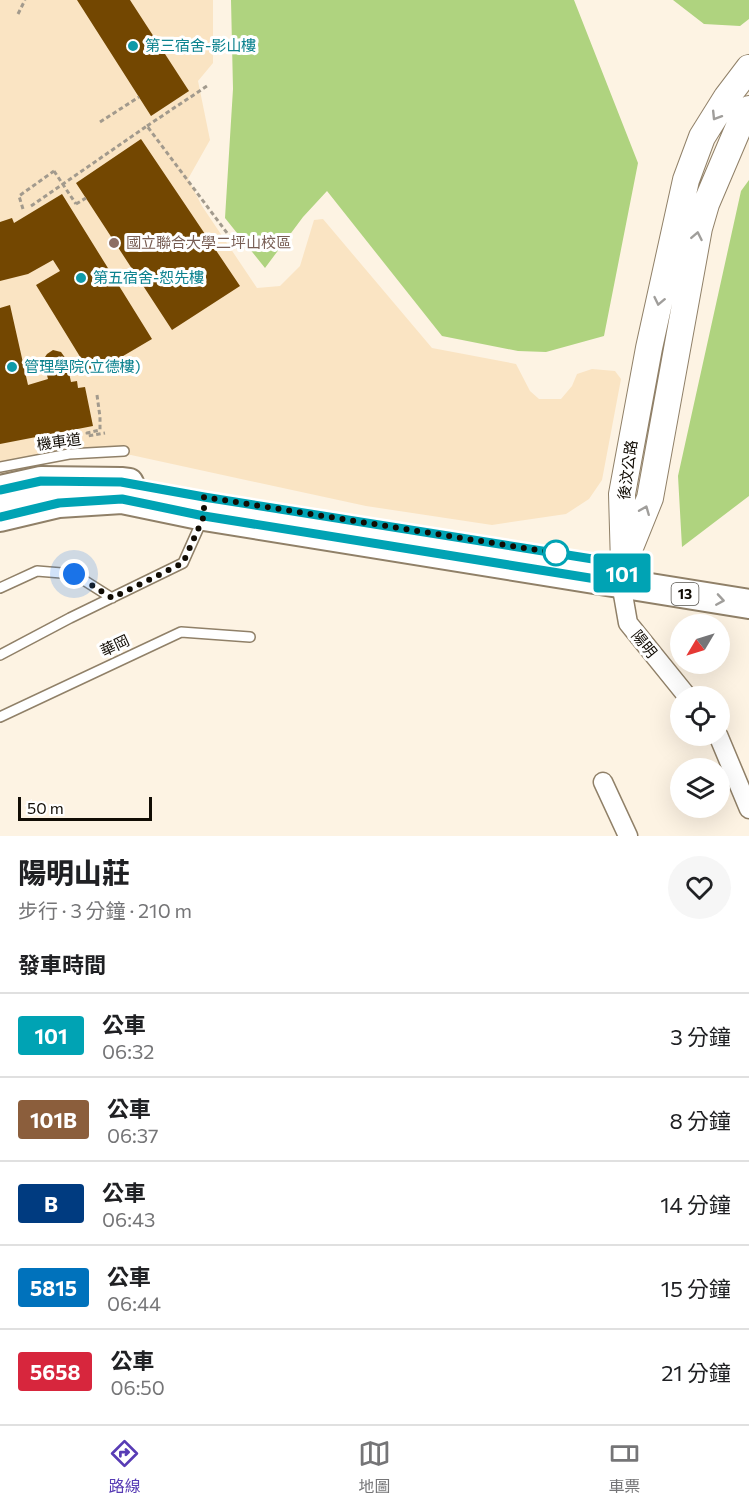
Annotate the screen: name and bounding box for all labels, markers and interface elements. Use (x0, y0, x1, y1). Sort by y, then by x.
place label: 第三宿舍-影山樓 (145, 36, 256, 54)
marker: 第三宿舍-影山樓 (126, 39, 140, 53)
one-way arrow (711, 110, 723, 120)
one-way arrow (690, 231, 703, 241)
place label: 國立聯合大學二坪山校區 (126, 233, 291, 251)
marker: 國立聯合大學二坪山校區 (107, 236, 121, 250)
place label: 第五宿舍-恕先樓 (93, 268, 204, 286)
marker: 第五宿舍-恕先樓 (74, 271, 88, 285)
one-way arrow (653, 296, 666, 306)
place label: 管理學院(立德樓) (24, 357, 141, 375)
marker: 管理學院(立德樓) (5, 360, 19, 374)
street label: 機車道 (35, 429, 82, 453)
street label: 後汶公路 (614, 439, 640, 501)
one-way arrow (638, 505, 650, 516)
unlabelled marker (543, 540, 569, 566)
line badge: 101 (588, 554, 656, 592)
your location (59, 559, 89, 589)
text: 101 (606, 561, 638, 586)
road number: 13 (672, 583, 698, 605)
one-way arrow (715, 593, 725, 605)
north arrow (670, 614, 730, 674)
map controls (670, 614, 730, 818)
street label: 陽明 (628, 626, 661, 661)
street label: 華岡 (97, 631, 132, 660)
button: locate (670, 686, 730, 746)
button: layers (670, 758, 730, 818)
scale bar (18, 794, 152, 822)
text: 50 m (27, 798, 64, 817)
text: 陽明山莊 (18, 855, 130, 889)
button: heart (668, 856, 731, 919)
text: 步行 · 3 分鐘 · 210 m (18, 898, 192, 922)
text: 發車時間 (18, 951, 106, 978)
text: 公車 (102, 1011, 146, 1038)
text: 101 (35, 1023, 67, 1048)
text: 3 分鐘 (670, 1023, 731, 1050)
text: 06:32 (102, 1039, 154, 1063)
text: 公車 (107, 1095, 151, 1122)
text: 101B (30, 1107, 77, 1132)
text: 8 分鐘 (669, 1107, 731, 1134)
text: 06:37 (107, 1123, 159, 1147)
text: 公車 (102, 1179, 146, 1206)
text: B (44, 1191, 58, 1216)
text: 14 分鐘 (660, 1191, 731, 1218)
text: 06:43 (102, 1207, 155, 1231)
text: 公車 (107, 1263, 151, 1290)
text: 5815 (30, 1275, 77, 1300)
text: 15 分鐘 (661, 1275, 731, 1302)
text: 06:44 (107, 1291, 161, 1315)
text: 公車 (110, 1347, 154, 1374)
text: 5658 (30, 1359, 80, 1384)
text: 21 分鐘 (661, 1359, 731, 1386)
text: 06:50 (110, 1375, 165, 1399)
tab: 路線 (108, 1437, 141, 1497)
tab: 地圖 (358, 1437, 391, 1497)
tab: 車票 (608, 1437, 641, 1497)

